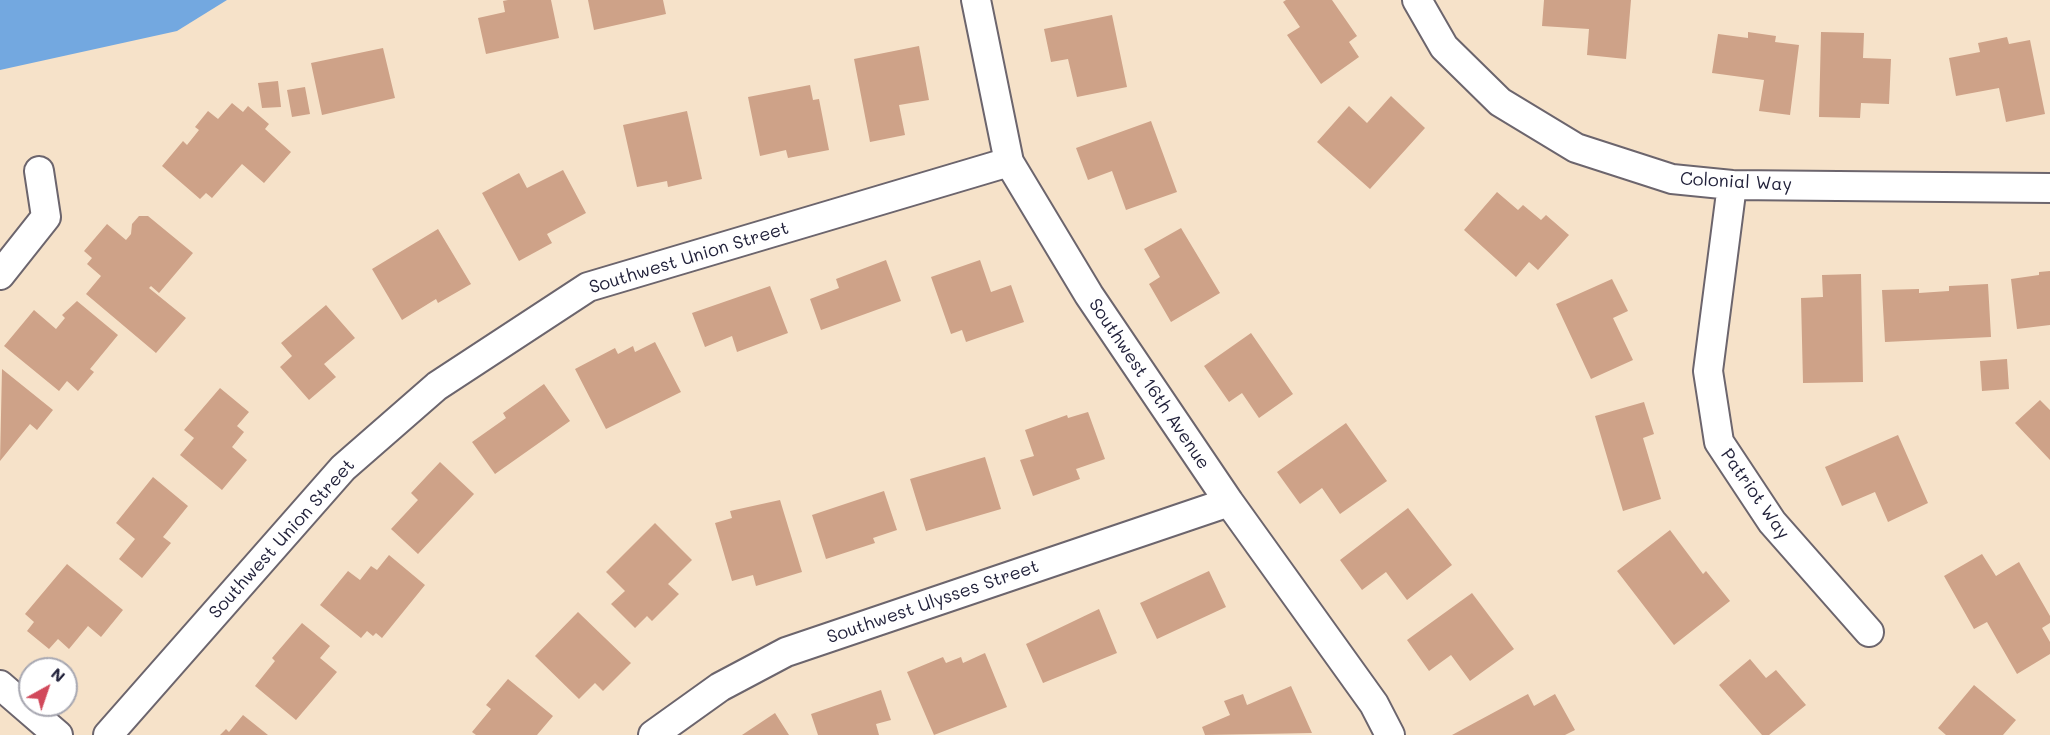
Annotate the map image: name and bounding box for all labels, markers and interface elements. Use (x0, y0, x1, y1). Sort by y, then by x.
street label: Colonial Way (1679, 168, 1793, 196)
street label: Southwest Union Street (587, 217, 791, 299)
street label: Southwest 16th Avenue (1084, 295, 1214, 473)
street label: Patriot Way (1716, 445, 1794, 543)
street label: Southwest Union Street (205, 455, 359, 623)
street label: Southwest Ulysses Street (824, 556, 1042, 648)
north arrow (18, 657, 78, 717)
text: N (47, 662, 70, 686)

